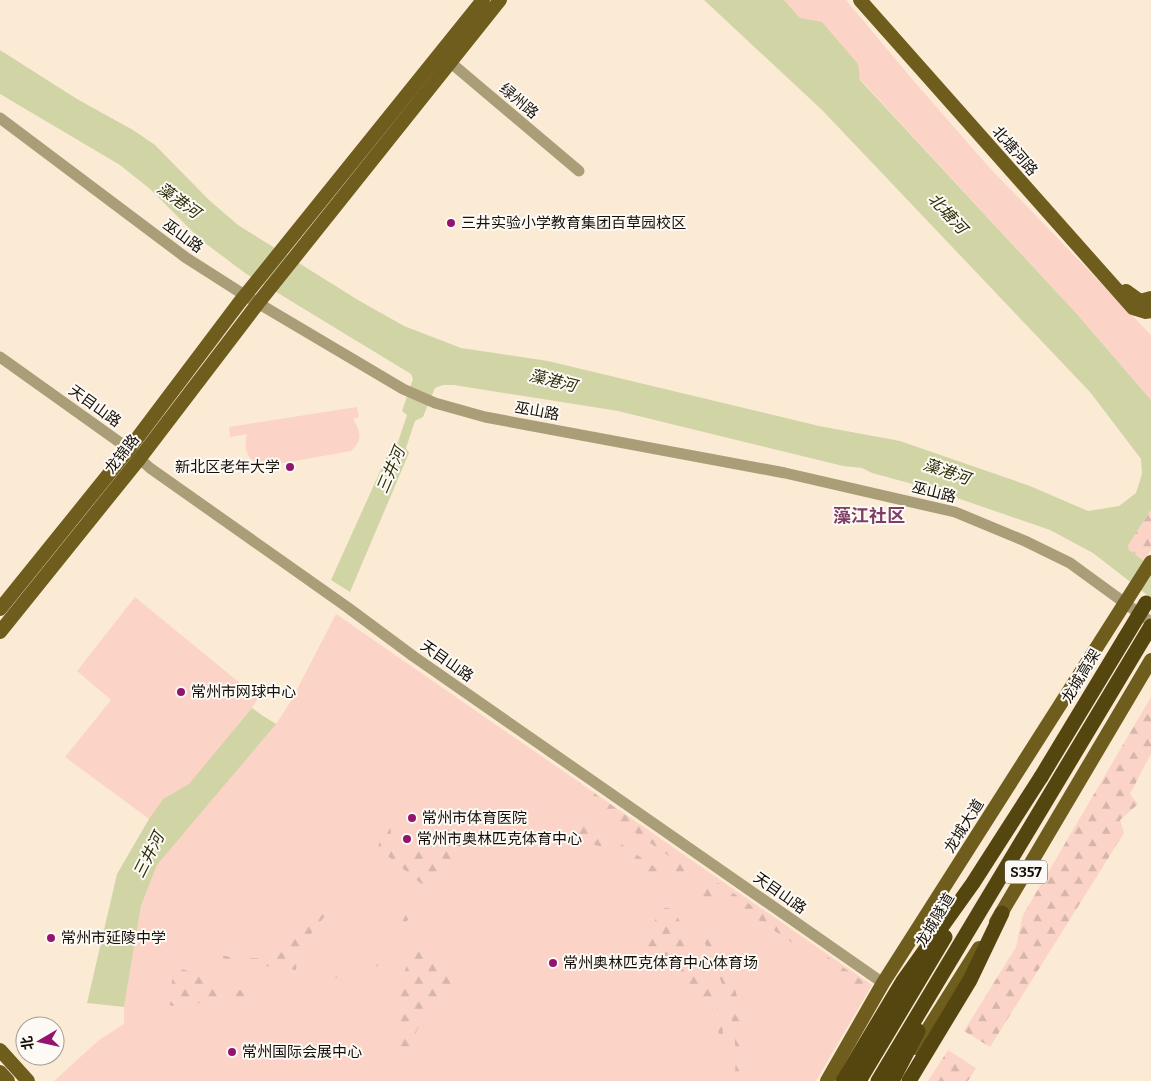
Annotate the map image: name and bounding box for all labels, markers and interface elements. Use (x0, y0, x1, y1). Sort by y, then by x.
street label: 绿州路 (496, 80, 542, 122)
street label: 北塘河路 (989, 122, 1041, 180)
water label: 藻港河 (154, 179, 206, 224)
water label: 北塘河 (924, 189, 973, 240)
place label: 三井实验小学教育集团百草园校区 (461, 214, 686, 232)
street label: 巫山路 (160, 215, 206, 257)
marker: 三井实验小学教育集团百草园校区 (445, 217, 457, 229)
water label: 藻港河 (527, 365, 581, 396)
street label: 天目山路 (65, 381, 125, 431)
street label: 巫山路 (513, 398, 561, 424)
street label: 龙锦路 (101, 431, 143, 477)
water label: 三井河 (372, 442, 410, 496)
water label: 藻港河 (921, 455, 975, 489)
place label: 新北区老年大学 (175, 458, 280, 476)
marker: 新北区老年大学 (284, 461, 296, 473)
street label: 巫山路 (910, 478, 958, 506)
district label: 藻江社区 (833, 505, 905, 527)
street label: 天目山路 (417, 636, 477, 686)
street label: 龙城高架 (1058, 646, 1104, 706)
place label: 常州市网球中心 (191, 683, 296, 701)
marker: 常州市网球中心 (175, 686, 187, 698)
street label: 龙城大道 (940, 796, 988, 856)
place label: 常州市体育医院 (422, 809, 527, 827)
marker: 常州市体育医院 (406, 812, 418, 824)
water label: 三井河 (129, 827, 169, 881)
place label: 常州市奥林匹克体育中心 (417, 830, 582, 848)
marker: 常州市奥林匹克体育中心 (401, 833, 413, 845)
road number: S357 (1005, 860, 1047, 884)
street label: 天目山路 (750, 868, 810, 918)
street label: 龙城隧道 (912, 890, 958, 950)
place label: 常州市延陵中学 (61, 929, 166, 947)
marker: 常州市延陵中学 (45, 932, 57, 944)
place label: 常州奥林匹克体育中心体育场 (563, 954, 758, 972)
marker: 常州奥林匹克体育中心体育场 (547, 957, 559, 969)
north arrow (15, 1016, 65, 1066)
text: 北 (18, 1035, 37, 1051)
place label: 常州国际会展中心 (242, 1043, 362, 1061)
marker: 常州国际会展中心 (226, 1046, 238, 1058)

